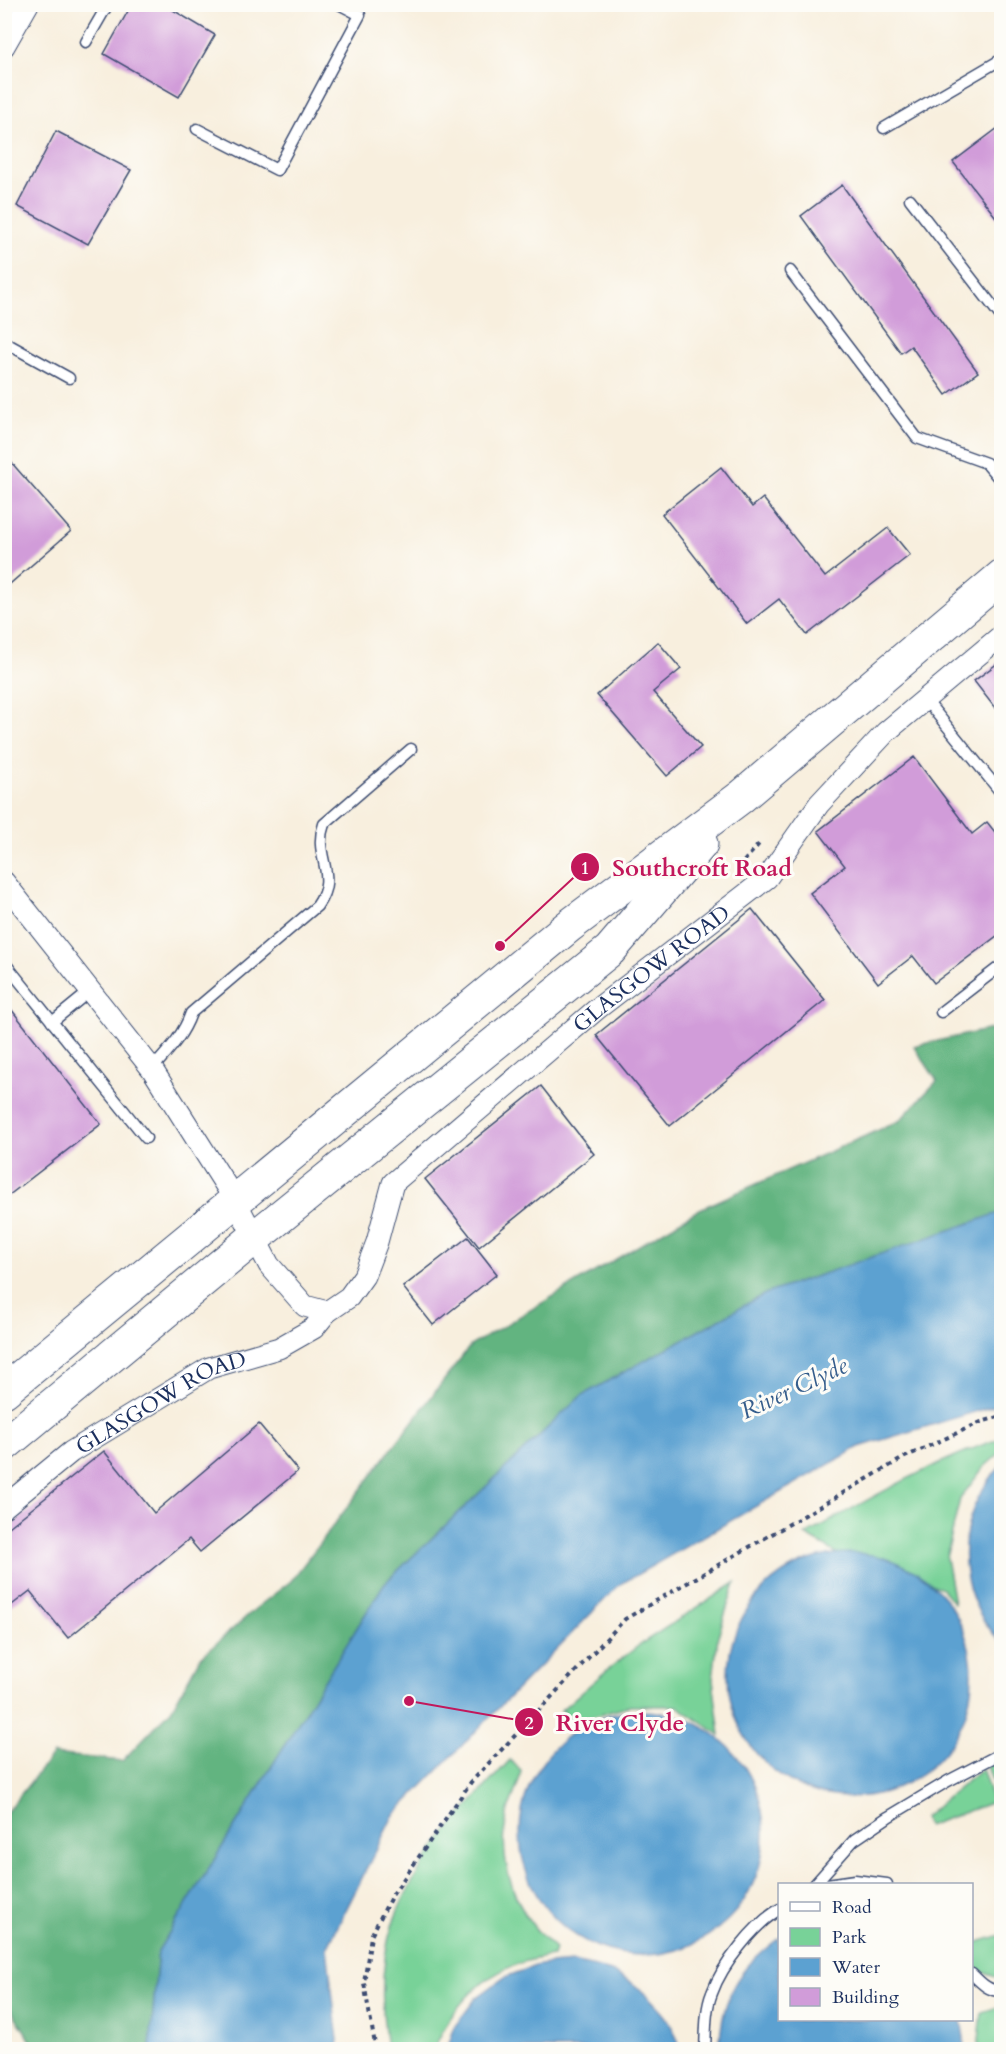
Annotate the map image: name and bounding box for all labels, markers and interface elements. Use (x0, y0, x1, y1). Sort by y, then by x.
callout: Southcroft Road (570, 846, 804, 888)
text: Southcroft Road (612, 852, 792, 885)
text: 1 (580, 856, 590, 881)
street label: GLASGOW ROAD (566, 898, 736, 1040)
street label: GLASGOW ROAD (70, 1344, 250, 1462)
water label: River Clyde (735, 1349, 854, 1428)
callout: River Clyde (514, 1701, 697, 1743)
text: River Clyde (556, 1707, 684, 1740)
text: 2 (524, 1711, 534, 1736)
legend (778, 1883, 973, 2021)
text: Road (832, 1895, 872, 1920)
text: Park (832, 1925, 867, 1950)
text: Water (831, 1955, 881, 1980)
text: Building (832, 1985, 900, 2010)

